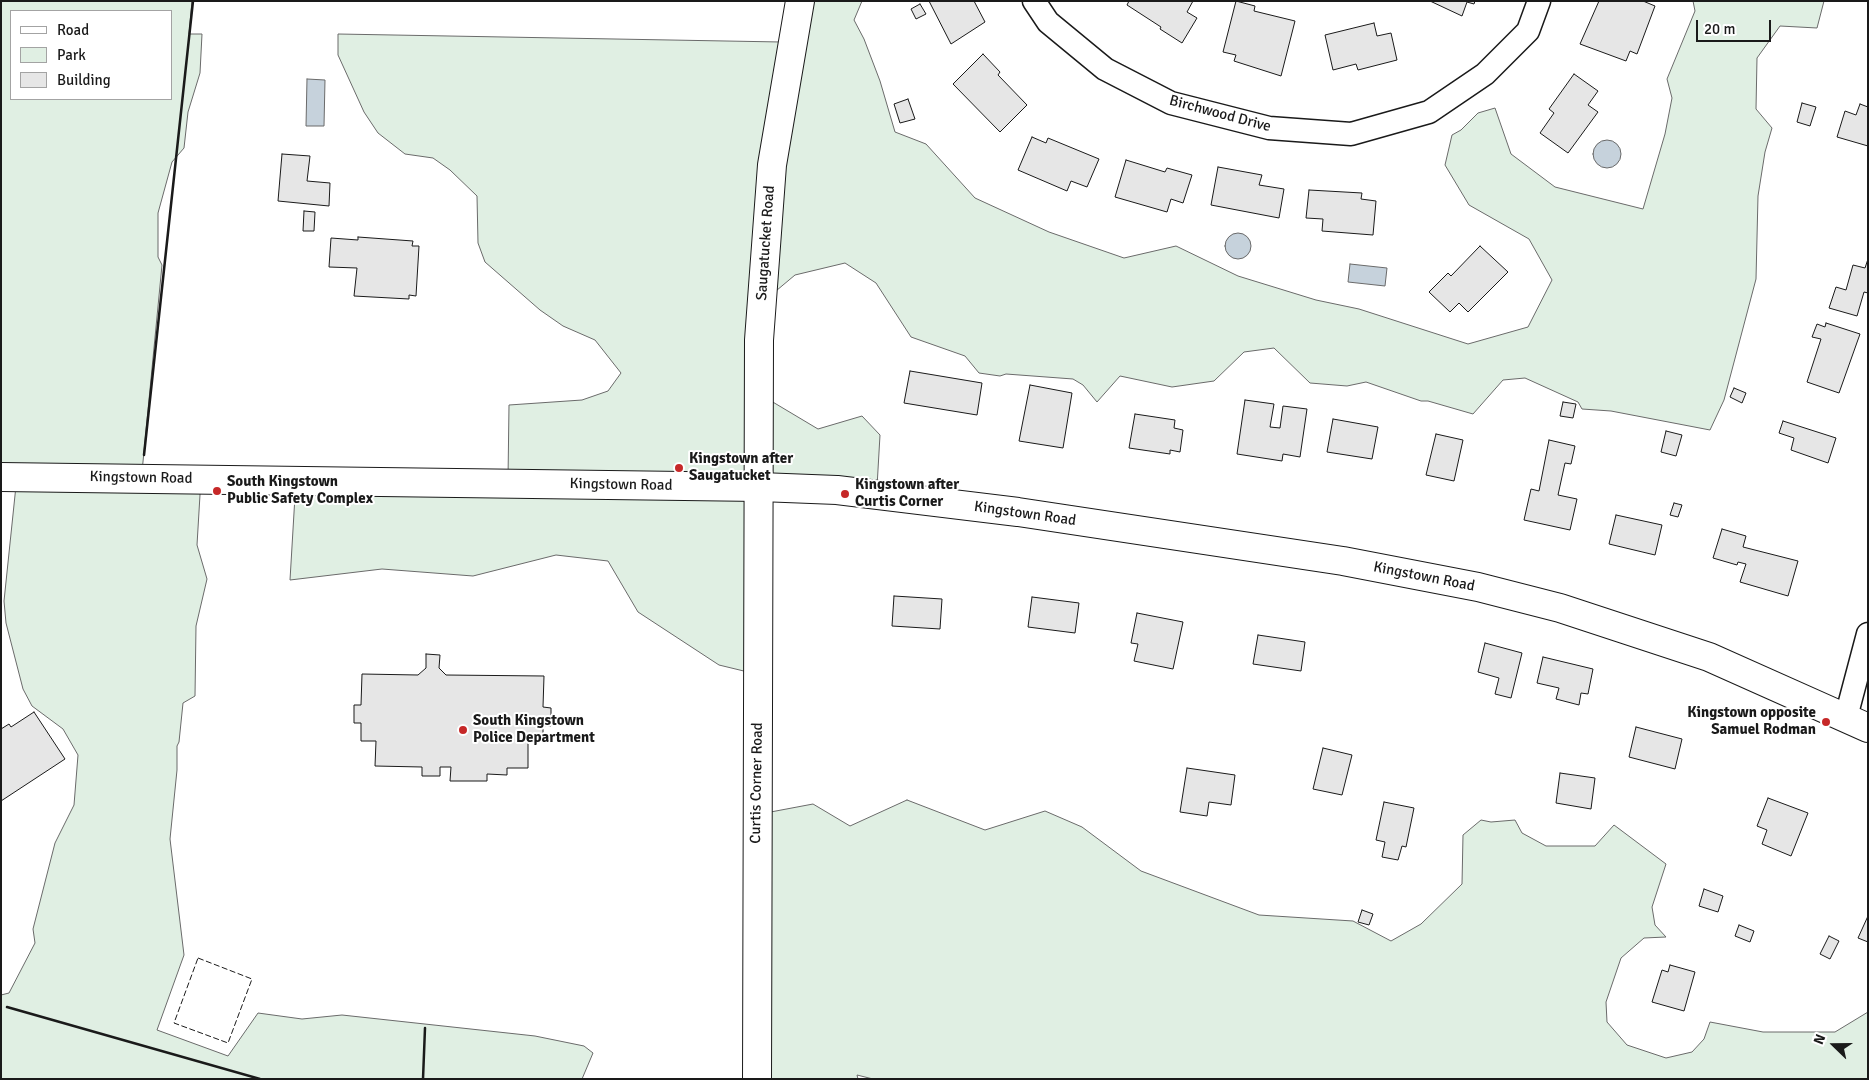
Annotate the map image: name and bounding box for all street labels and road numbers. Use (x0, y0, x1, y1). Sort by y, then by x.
street label: Birchwood Drive (1167, 92, 1273, 136)
street label: Saugatucket Road (753, 185, 779, 301)
street label: Kingstown Road (89, 468, 193, 488)
street label: Kingstown Road (569, 475, 673, 495)
street label: Kingstown Road (973, 498, 1077, 530)
street label: Kingstown Road (1372, 558, 1476, 596)
street label: Curtis Corner Road (747, 722, 767, 844)

